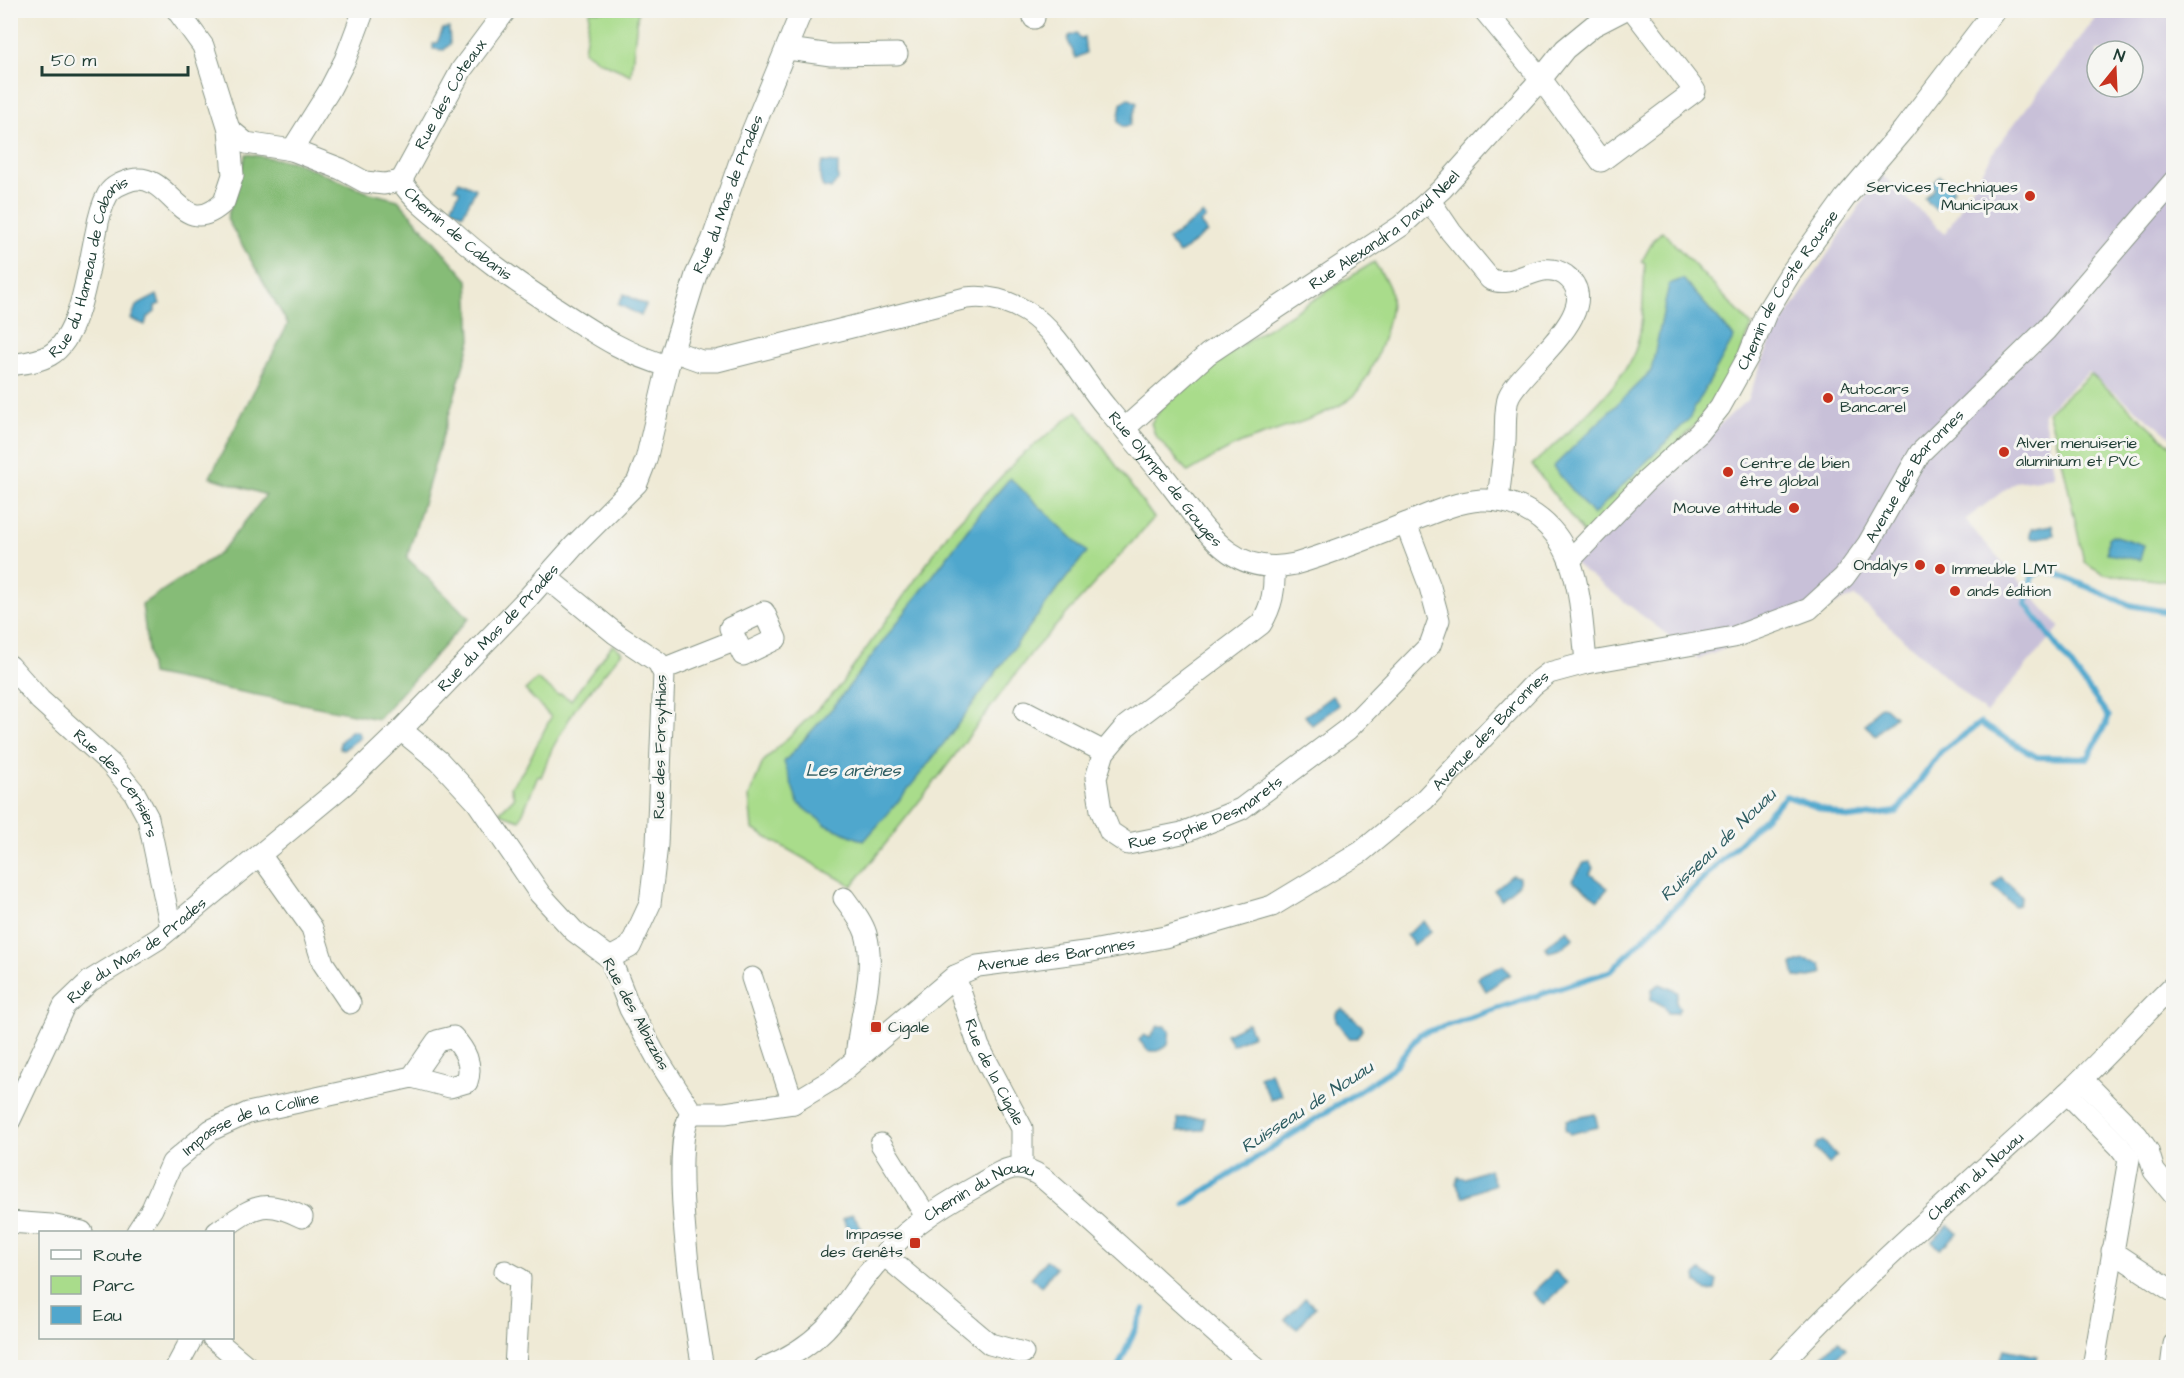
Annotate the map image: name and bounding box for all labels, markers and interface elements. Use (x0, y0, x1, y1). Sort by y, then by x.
street label: Rue des Coteaux (409, 34, 492, 153)
scale bar (42, 39, 188, 77)
north arrow (2085, 39, 2145, 99)
text: N (2111, 44, 2127, 68)
text: 50 m (51, 48, 96, 73)
street label: Rue du Mas de Prades (687, 112, 769, 277)
street label: Rue Alexandra David Neel (1305, 166, 1465, 295)
street label: Rue du Hameau de Cabanis (44, 171, 131, 363)
place label: Services Techniques Municipaux (1866, 176, 2018, 216)
street label: Chemin de Cabanis (399, 182, 517, 286)
marker: Services Techniques Municipaux (2023, 189, 2037, 203)
street label: Chemin de Coste Rousse (1732, 205, 1844, 374)
place label: Autocars Bancarel (1840, 378, 1909, 418)
marker: Autocars Bancarel (1821, 391, 1835, 405)
street label: Avenue des Baronnes (1860, 405, 1969, 547)
street label: Rue Olympe de Gouges (1103, 407, 1227, 552)
place label: Alver menuiserie aluminium et PVC (2016, 432, 2140, 472)
marker: Alver menuiserie aluminium et PVC (1997, 445, 2011, 459)
place label: Centre de bien être global (1740, 452, 1850, 493)
marker: Centre de bien être global (1721, 465, 1735, 479)
place label: Mouve attitude (1673, 497, 1782, 519)
marker: Mouve attitude (1787, 501, 1801, 515)
place label: Ondalys (1854, 554, 1908, 577)
marker: Ondalys (1913, 558, 1927, 572)
place label: Immeuble LMT (1952, 558, 2057, 580)
street label: Rue du Mas de Prades (433, 559, 564, 697)
marker: Immeuble LMT (1933, 562, 1947, 576)
place label: ands édition (1967, 580, 2051, 602)
marker: ands édition (1948, 584, 1962, 598)
street label: Avenue des Baronnes (1427, 666, 1554, 796)
street label: Rue des Forsythias (648, 675, 673, 819)
street label: Rue des Cerisiers (68, 724, 163, 840)
water label: Les arènes (805, 758, 901, 783)
street label: Rue Sophie Desmarets (1126, 771, 1287, 855)
water label: Ruisseau de Nouau (1654, 782, 1782, 907)
street label: Rue du Mas de Prades (62, 892, 211, 1009)
street label: Avenue des Baronnes (976, 932, 1137, 977)
street label: Rue des Albizzias (597, 954, 675, 1074)
place label: Cigale (888, 1016, 930, 1039)
street label: Rue de la Cigale (959, 1016, 1030, 1129)
marker: Cigale (869, 1020, 883, 1034)
water label: Ruisseau de Nouau (1236, 1054, 1379, 1159)
street label: Impasse de la Colline (177, 1087, 321, 1161)
street label: Chemin du Nouau (1922, 1127, 2029, 1226)
street label: Chemin du Nouau (919, 1157, 1039, 1227)
place label: Impasse des Genêts (821, 1223, 903, 1263)
legend (39, 1231, 234, 1339)
marker: Impasse des Genêts (908, 1236, 922, 1250)
text: Route (93, 1243, 142, 1268)
text: Parc (93, 1273, 135, 1298)
text: Eau (93, 1303, 122, 1328)

